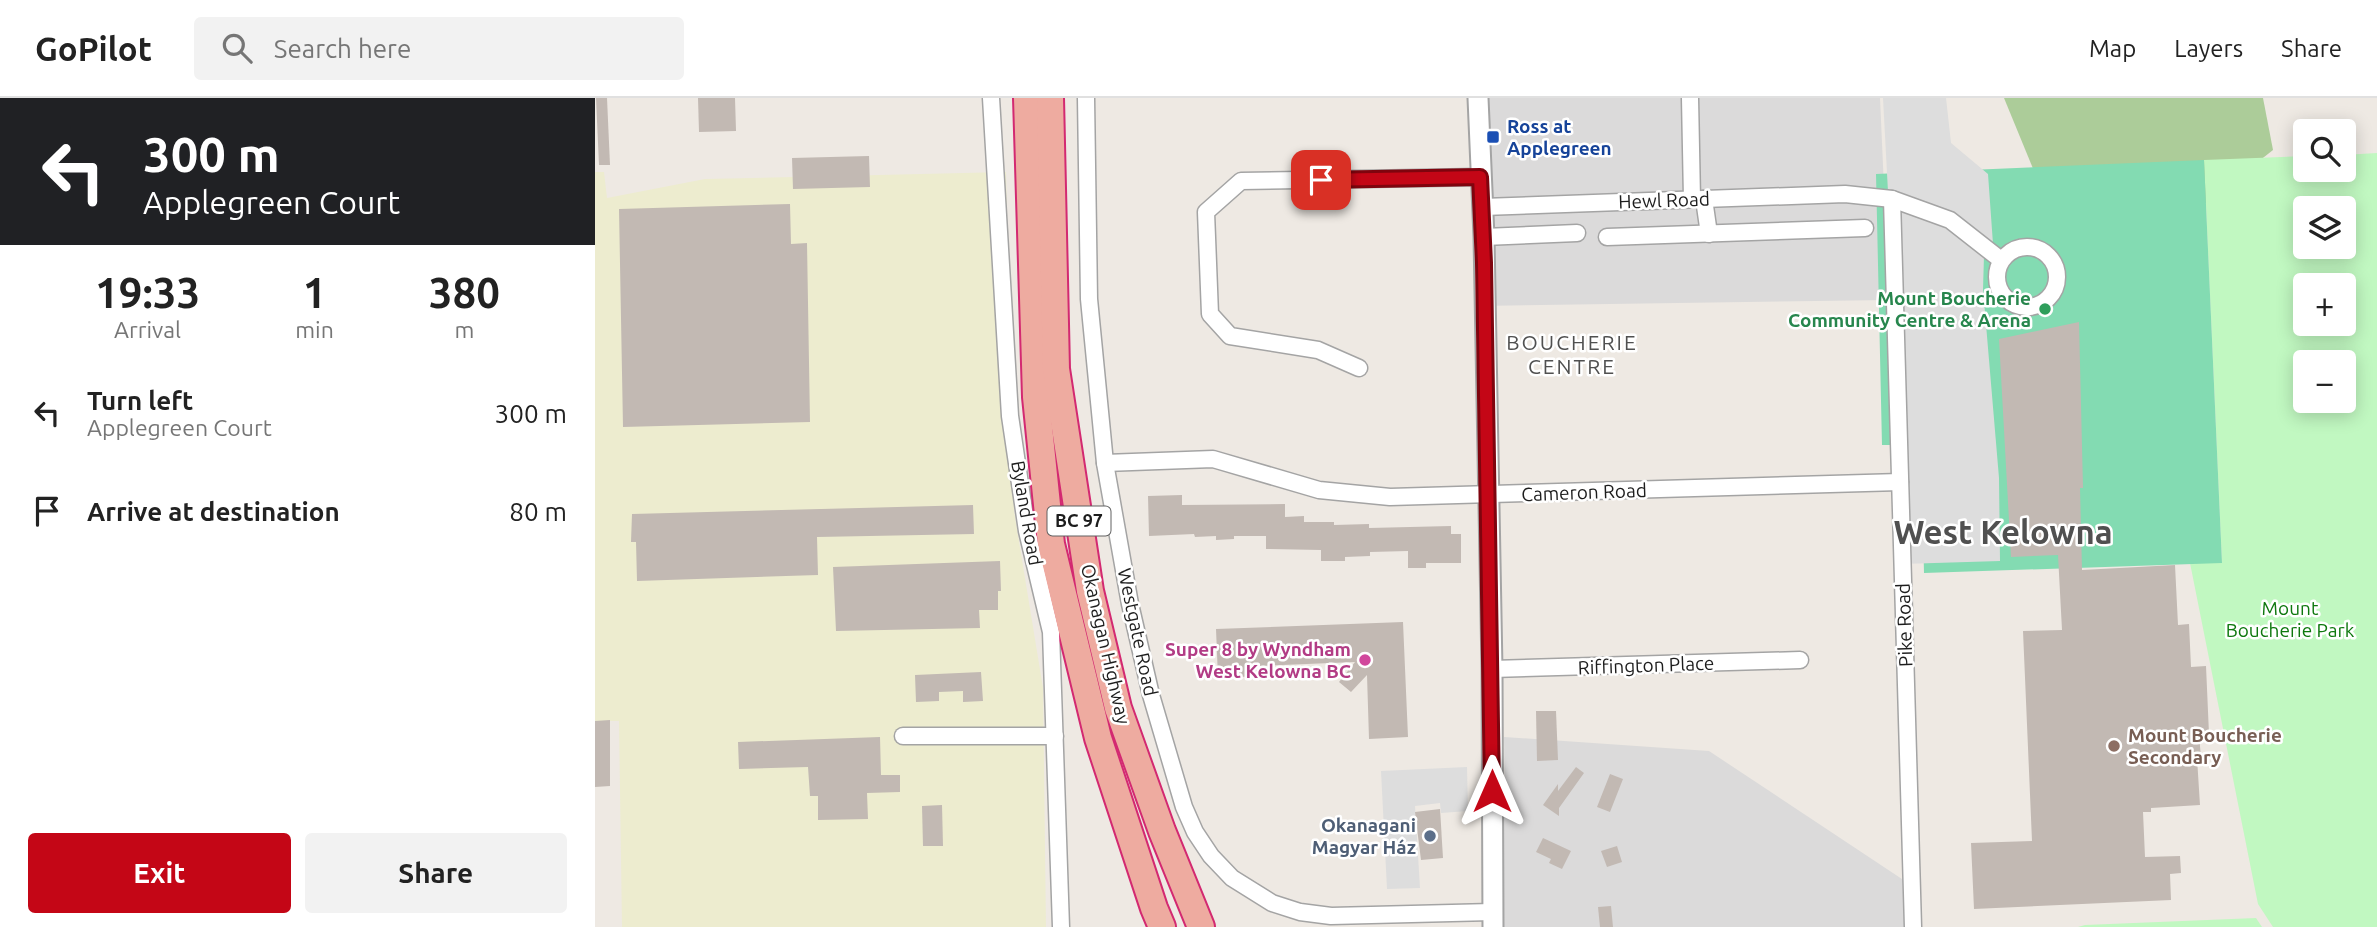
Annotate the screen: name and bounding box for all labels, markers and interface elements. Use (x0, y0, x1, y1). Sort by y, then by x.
search box (194, 17, 684, 80)
icon: search (218, 29, 256, 67)
text: GoPilot (35, 30, 152, 67)
text: Search here (274, 34, 411, 63)
text: Map (2089, 35, 2136, 62)
text: Layers (2174, 35, 2243, 62)
text: Share (2281, 35, 2342, 62)
place label: Ross at Applegreen (1507, 115, 1612, 159)
map controls (2293, 119, 2356, 413)
button: search (2293, 119, 2356, 182)
icon: left (28, 126, 119, 217)
text: 300 m (143, 126, 280, 181)
marker: Ross at Applegreen (1485, 129, 1501, 145)
pin (1291, 150, 1351, 210)
icon: arrive (1302, 161, 1340, 199)
text: Applegreen Court (143, 184, 400, 220)
street label: Hewl Road (1618, 187, 1710, 213)
button: layers (2293, 196, 2356, 259)
text: 19:33 (95, 269, 200, 316)
text: 1 (303, 269, 326, 316)
text: 380 (429, 269, 500, 316)
button: + (2293, 273, 2356, 336)
place label: Mount Boucherie Community Centre & Arena (1788, 287, 2031, 331)
marker: Mount Boucherie Community Centre & Arena (2037, 301, 2053, 317)
text: Arrival (114, 317, 181, 342)
text: min (295, 317, 334, 342)
text: m (454, 317, 474, 342)
district label: BOUCHERIE CENTRE (1506, 330, 1638, 378)
button: − (2293, 350, 2356, 413)
text: Turn left (87, 386, 193, 415)
icon: left (28, 394, 66, 432)
text: 300 m (495, 399, 567, 428)
text: Applegreen Court (87, 415, 272, 440)
street label: Byland Road (1007, 459, 1047, 567)
street label: Cameron Road (1521, 479, 1647, 505)
icon: arrive (28, 492, 66, 530)
text: Arrive at destination (87, 497, 340, 526)
text: 80 m (509, 497, 567, 526)
road number: BC 97 (1047, 506, 1111, 536)
district label: West Kelowna (1893, 513, 2113, 550)
street label: Okanagan Highway (1077, 562, 1135, 726)
street label: Westgate Road (1114, 566, 1162, 698)
street label: Pike Road (1892, 583, 1916, 667)
park label: Mount Boucherie Park (2226, 597, 2355, 641)
place label: Super 8 by Wyndham West Kelowna BC (1165, 638, 1351, 682)
marker: Super 8 by Wyndham West Kelowna BC (1357, 652, 1373, 668)
street label: Riffington Place (1577, 652, 1715, 678)
place label: Mount Boucherie Secondary (2128, 724, 2282, 768)
marker: Mount Boucherie Secondary (2106, 738, 2122, 754)
position arrow (1455, 754, 1529, 828)
place label: Okanagani Magyar Ház (1312, 814, 1416, 858)
marker: Okanagani Magyar Ház (1422, 828, 1438, 844)
button: Exit (28, 833, 291, 913)
button: Share (305, 833, 567, 913)

